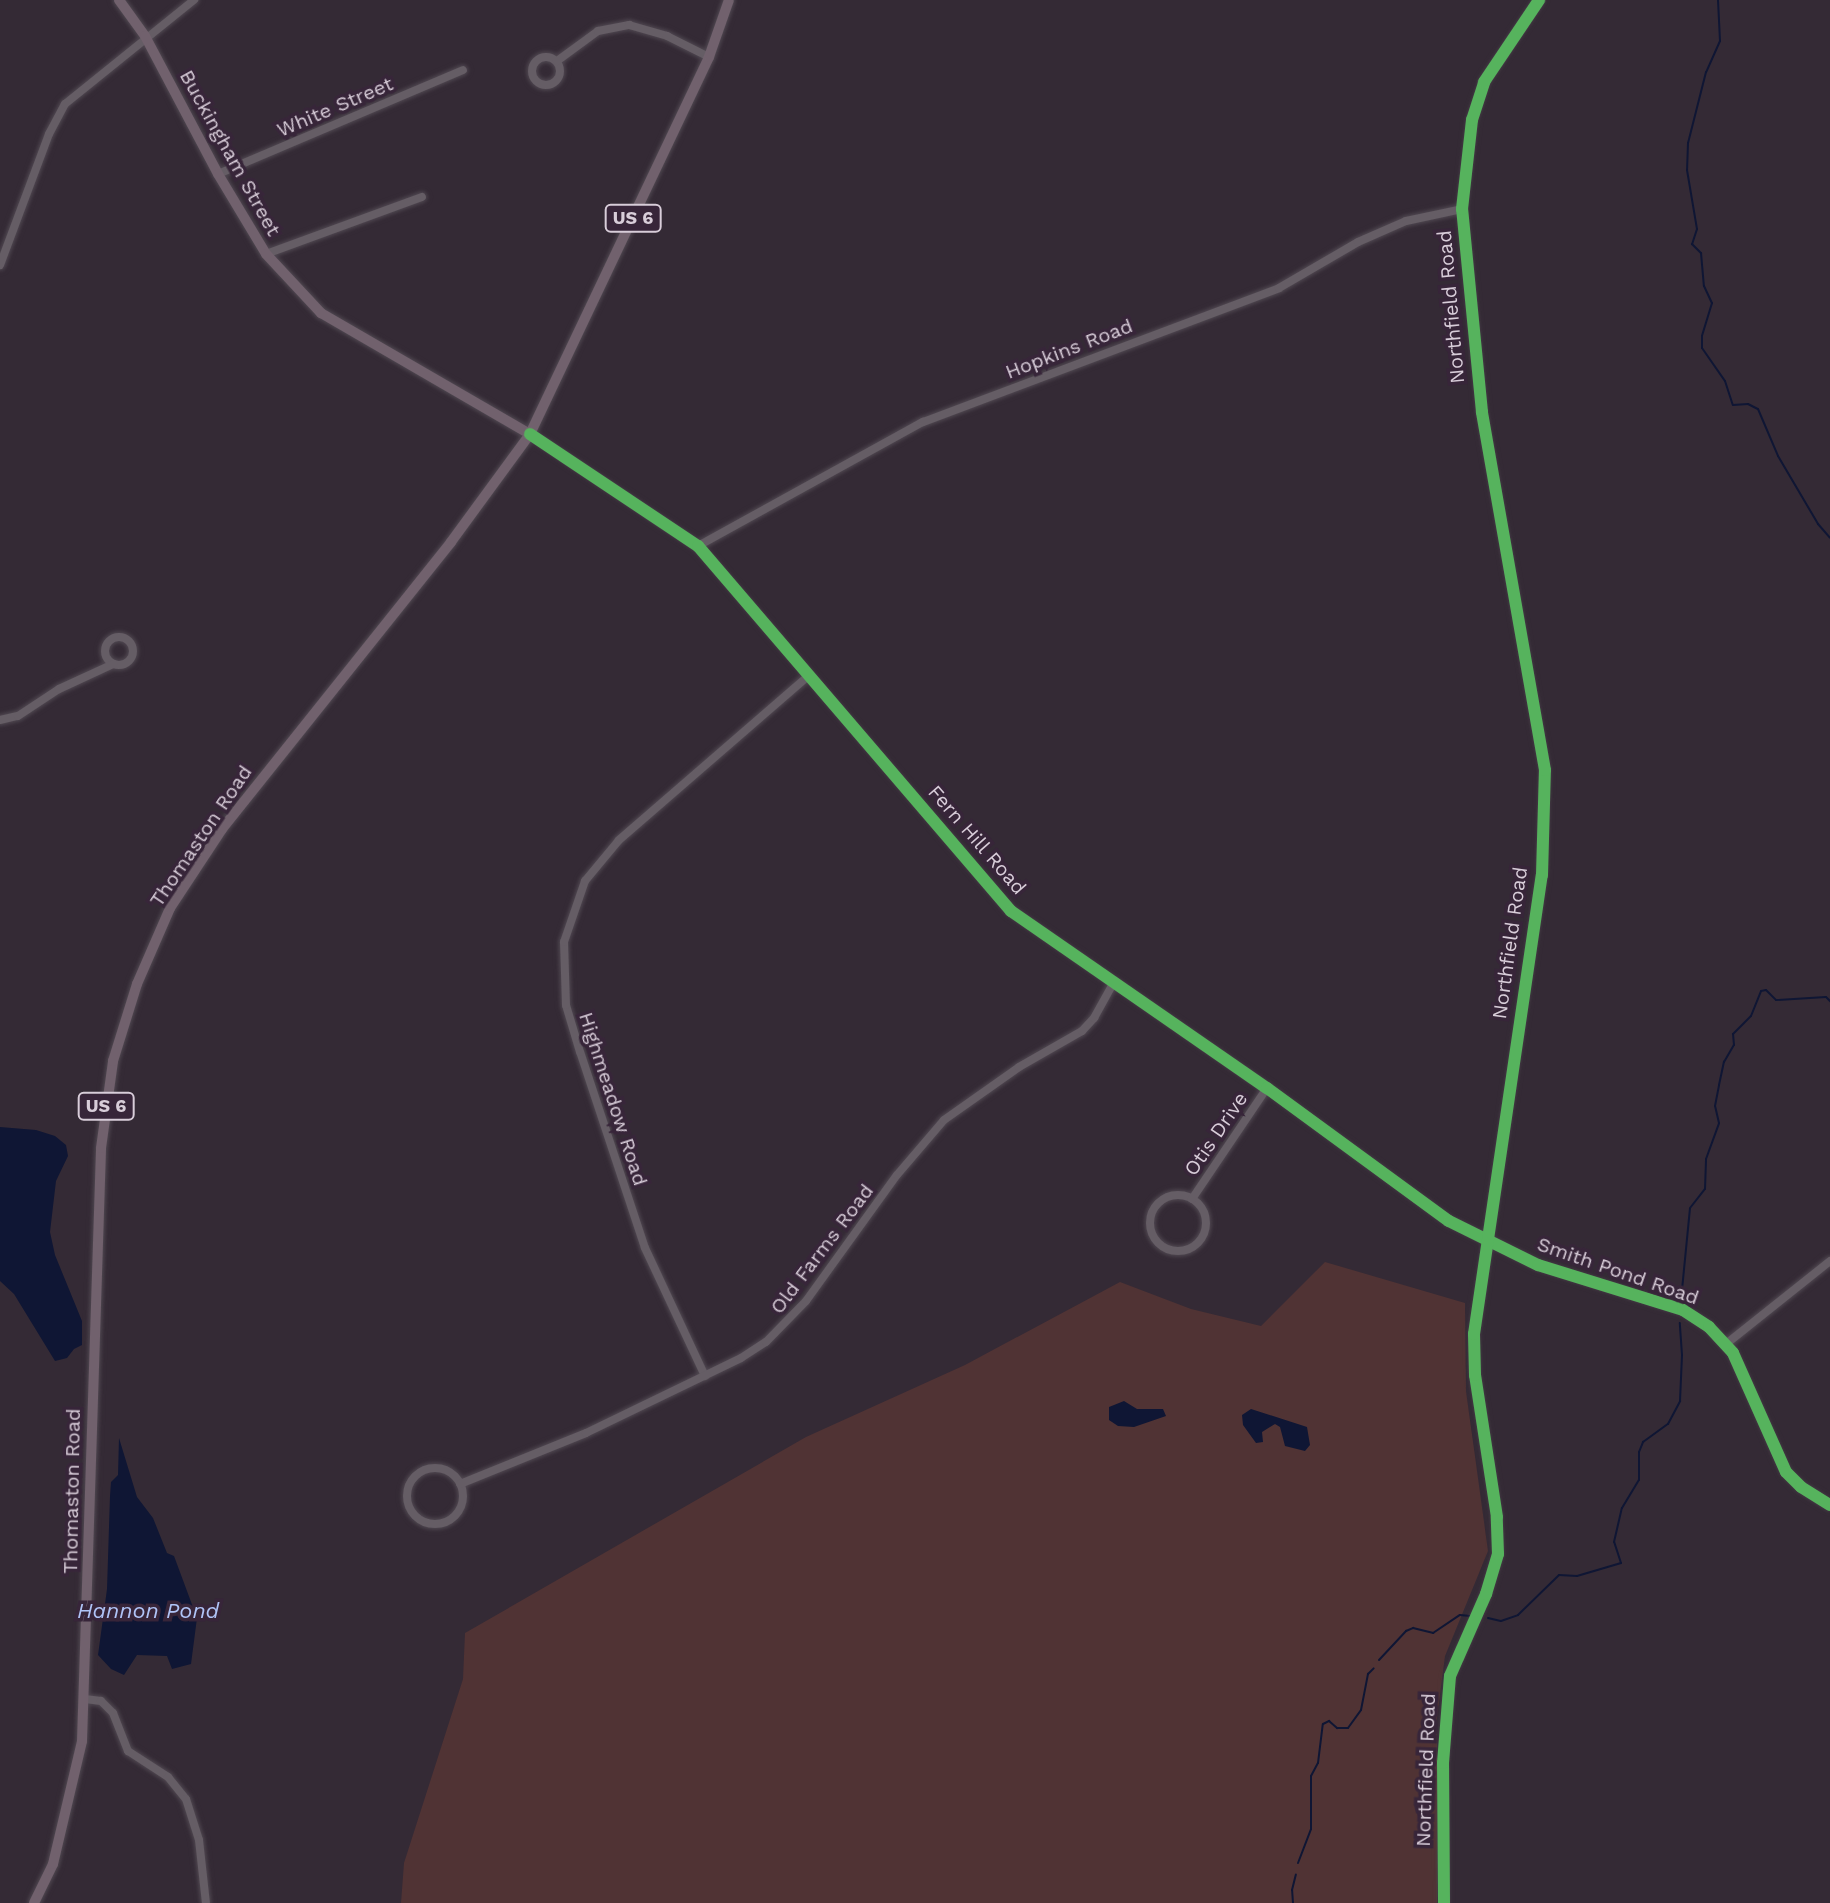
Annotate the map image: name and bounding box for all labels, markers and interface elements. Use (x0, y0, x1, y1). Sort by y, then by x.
street label: Buckingham Street (174, 66, 286, 240)
street label: White Street (273, 72, 397, 142)
road number: US 6 (603, 204, 663, 232)
street label: Northfield Road (1432, 229, 1470, 385)
street label: Hopkins Road (1002, 314, 1136, 384)
street label: Thomaston Road (145, 761, 257, 911)
street label: Fern Hill Road (923, 780, 1031, 900)
street label: Northfield Road (1487, 865, 1533, 1021)
street label: Highmeadow Road (574, 1009, 652, 1189)
street label: Otis Drive (1179, 1088, 1253, 1180)
road number: US 6 (76, 1092, 136, 1120)
street label: Old Farms Road (765, 1179, 879, 1319)
street label: Smith Pond Road (1534, 1232, 1702, 1310)
street label: Thomaston Road (59, 1408, 85, 1574)
water label: Hannon Pond (77, 1598, 219, 1624)
street label: Northfield Road (1411, 1693, 1441, 1847)

